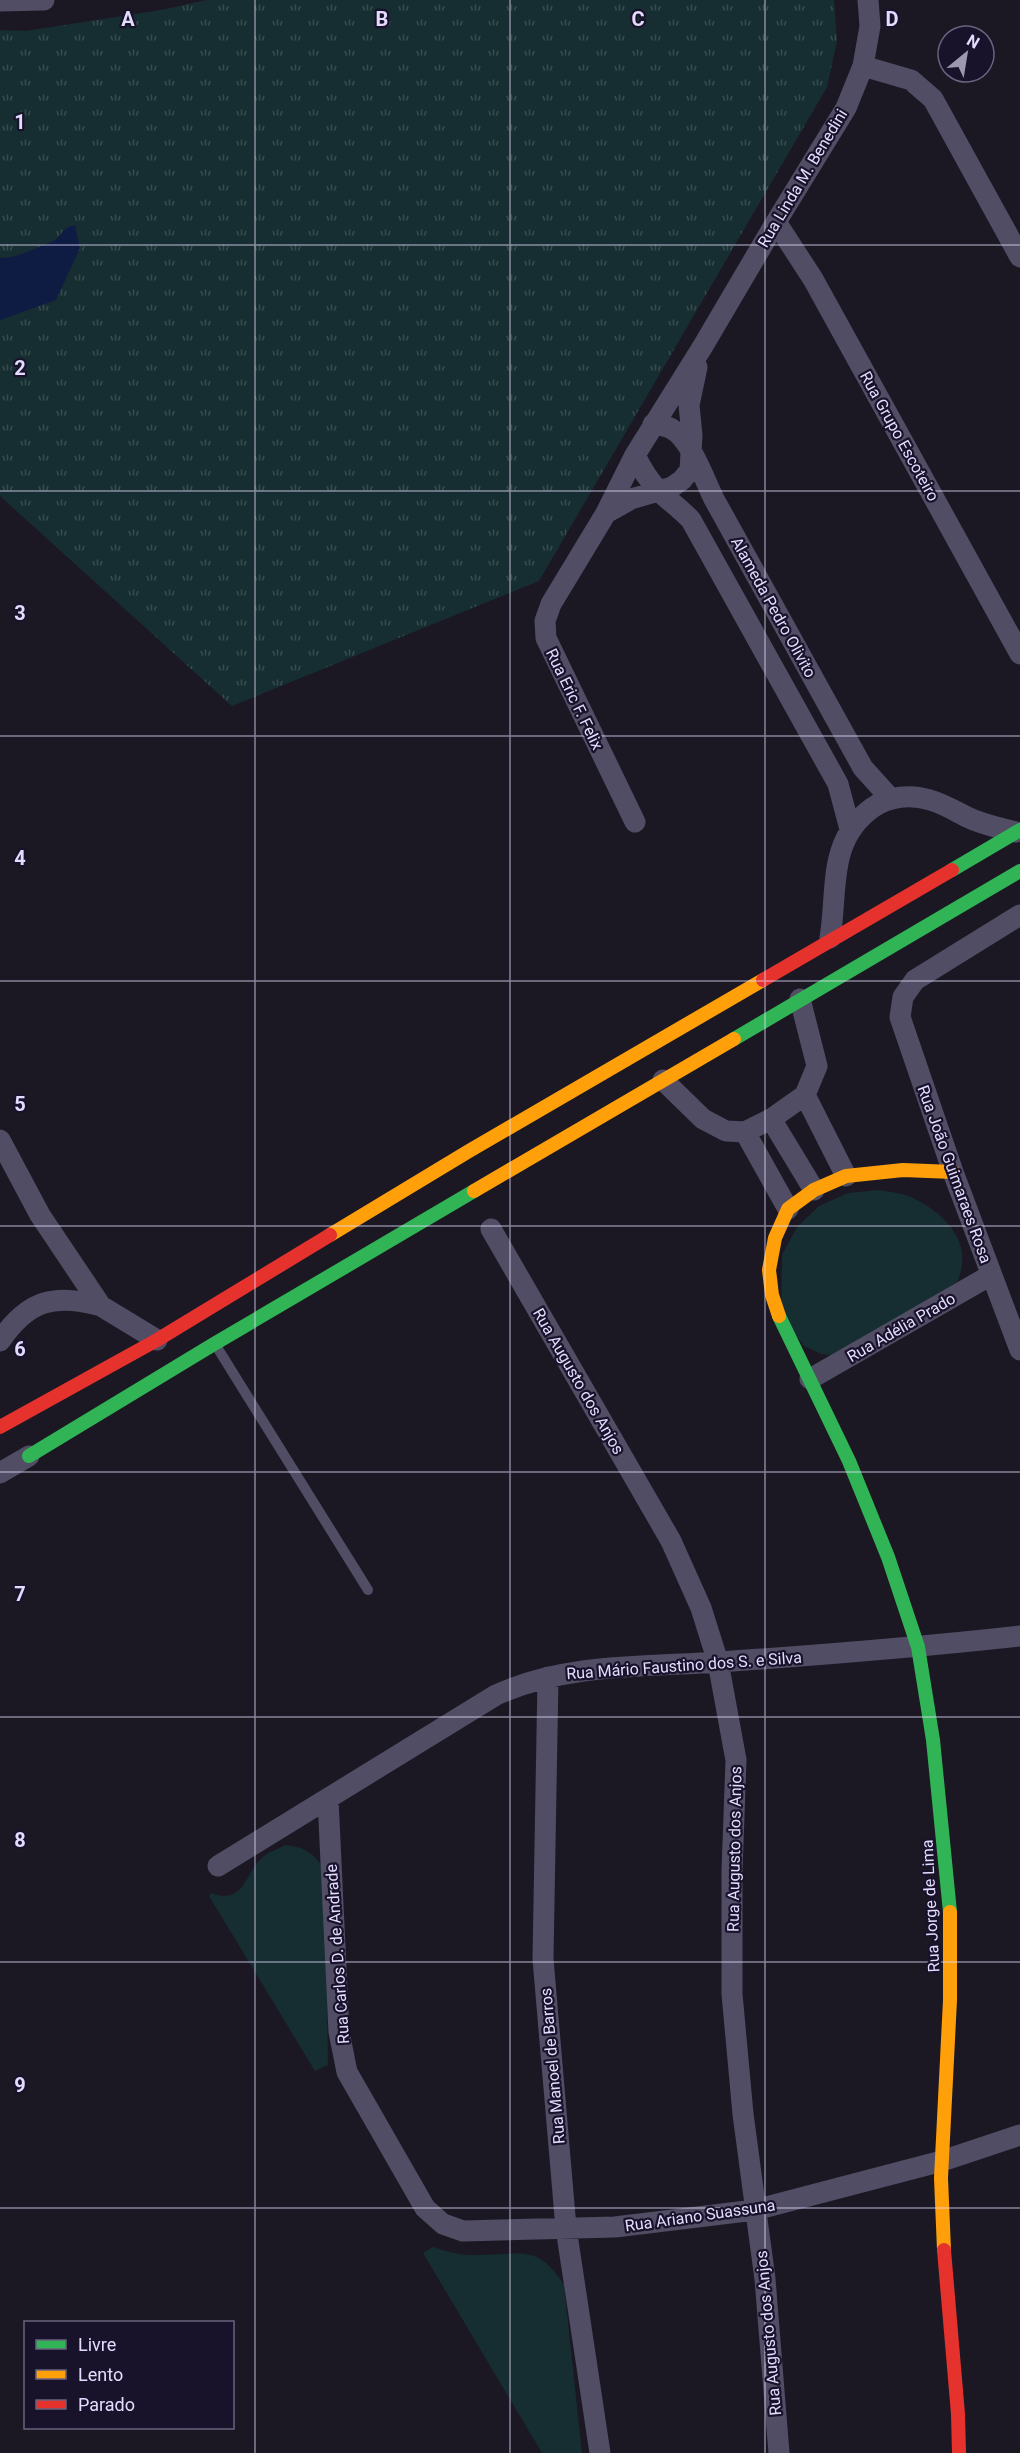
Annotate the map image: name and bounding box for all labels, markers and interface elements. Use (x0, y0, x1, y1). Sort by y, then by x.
text: A (121, 7, 135, 31)
text: B (376, 7, 388, 31)
text: C (631, 7, 645, 31)
text: D (886, 7, 899, 31)
north arrow (936, 24, 996, 84)
text: N (964, 30, 983, 52)
street label: Rua Linda M. Benedini (754, 106, 851, 251)
text: 1 (14, 110, 26, 134)
text: 2 (14, 356, 26, 380)
street label: Rua Grupo Escoteiro (856, 368, 943, 504)
street label: Alameda Pedro Olivito (727, 534, 820, 681)
text: 3 (14, 601, 26, 625)
street label: Rua Eric F. Felix (542, 646, 607, 753)
text: 4 (14, 846, 26, 870)
street label: Rua João Guimaraes Rosa (913, 1083, 996, 1266)
text: 5 (14, 1092, 26, 1116)
street label: Rua Adélia Prado (844, 1289, 959, 1366)
street label: Rua Augusto dos Anjos (529, 1305, 628, 1458)
text: 6 (14, 1337, 26, 1361)
text: 7 (14, 1582, 26, 1606)
street label: Rua Mário Faustino dos S. e Silva (566, 1648, 802, 1683)
street label: Rua Augusto dos Anjos (724, 1766, 745, 1932)
text: 8 (14, 1828, 26, 1852)
street label: Rua Jorge de Lima (918, 1839, 943, 1973)
street label: Rua Carlos D. de Andrade (322, 1863, 353, 2044)
street label: Rua Manoel de Barros (536, 1987, 569, 2145)
text: 9 (14, 2073, 26, 2097)
street label: Rua Ariano Suassuna (624, 2196, 776, 2235)
street label: Rua Augusto dos Anjos (752, 2250, 785, 2416)
legend (24, 2321, 234, 2429)
text: Livre (78, 2334, 116, 2355)
text: Lento (78, 2364, 123, 2385)
text: Parado (78, 2394, 135, 2415)

